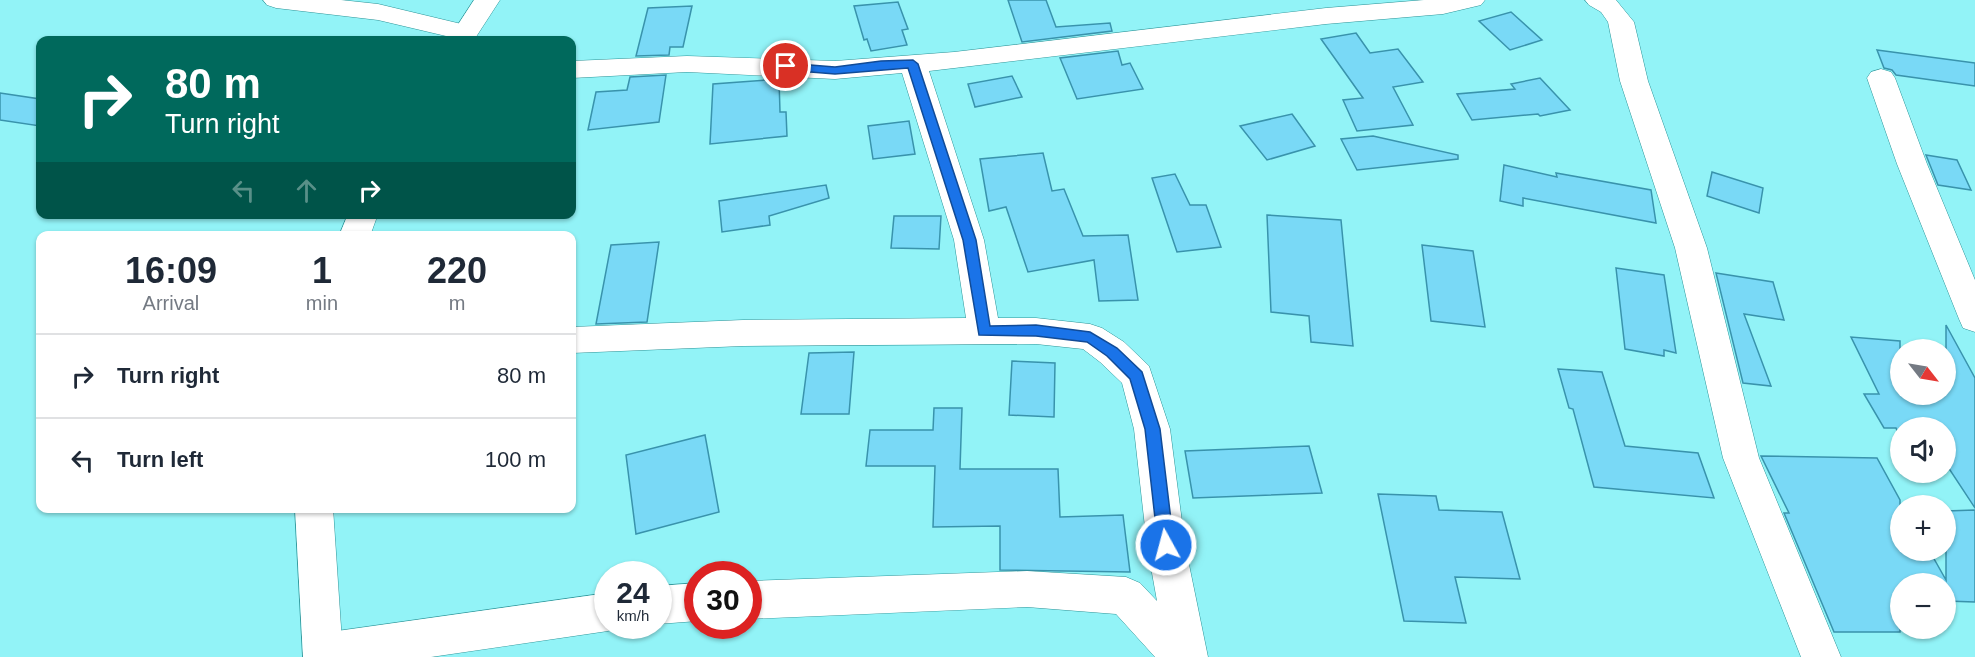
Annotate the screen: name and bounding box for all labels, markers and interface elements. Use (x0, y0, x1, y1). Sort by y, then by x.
pin (760, 40, 811, 91)
icon: arrive (769, 49, 802, 82)
icon: right (66, 60, 144, 138)
text: 80 m (165, 60, 261, 107)
text: Turn right (165, 109, 280, 139)
icon: left (227, 174, 260, 207)
icon: ahead (290, 174, 323, 207)
icon: right (353, 174, 386, 207)
text: 16:09 (125, 250, 217, 291)
text: 1 (312, 250, 332, 291)
text: 220 (427, 250, 487, 291)
text: Arrival (143, 292, 199, 314)
text: min (306, 292, 338, 314)
text: m (449, 292, 465, 314)
north arrow (1890, 339, 1956, 405)
map controls (1890, 339, 1956, 639)
icon: right (66, 360, 99, 393)
text: Turn right (117, 363, 219, 388)
text: 80 m (497, 363, 546, 388)
button: sound (1890, 417, 1956, 483)
icon: left (66, 444, 99, 477)
text: Turn left (117, 447, 203, 472)
text: 100 m (485, 447, 546, 472)
button: + (1890, 495, 1956, 561)
position arrow (1134, 513, 1198, 577)
speed limit sign: 30 (684, 561, 762, 639)
button: − (1890, 573, 1956, 639)
text: 24 (616, 576, 650, 609)
text: km/h (617, 607, 649, 624)

